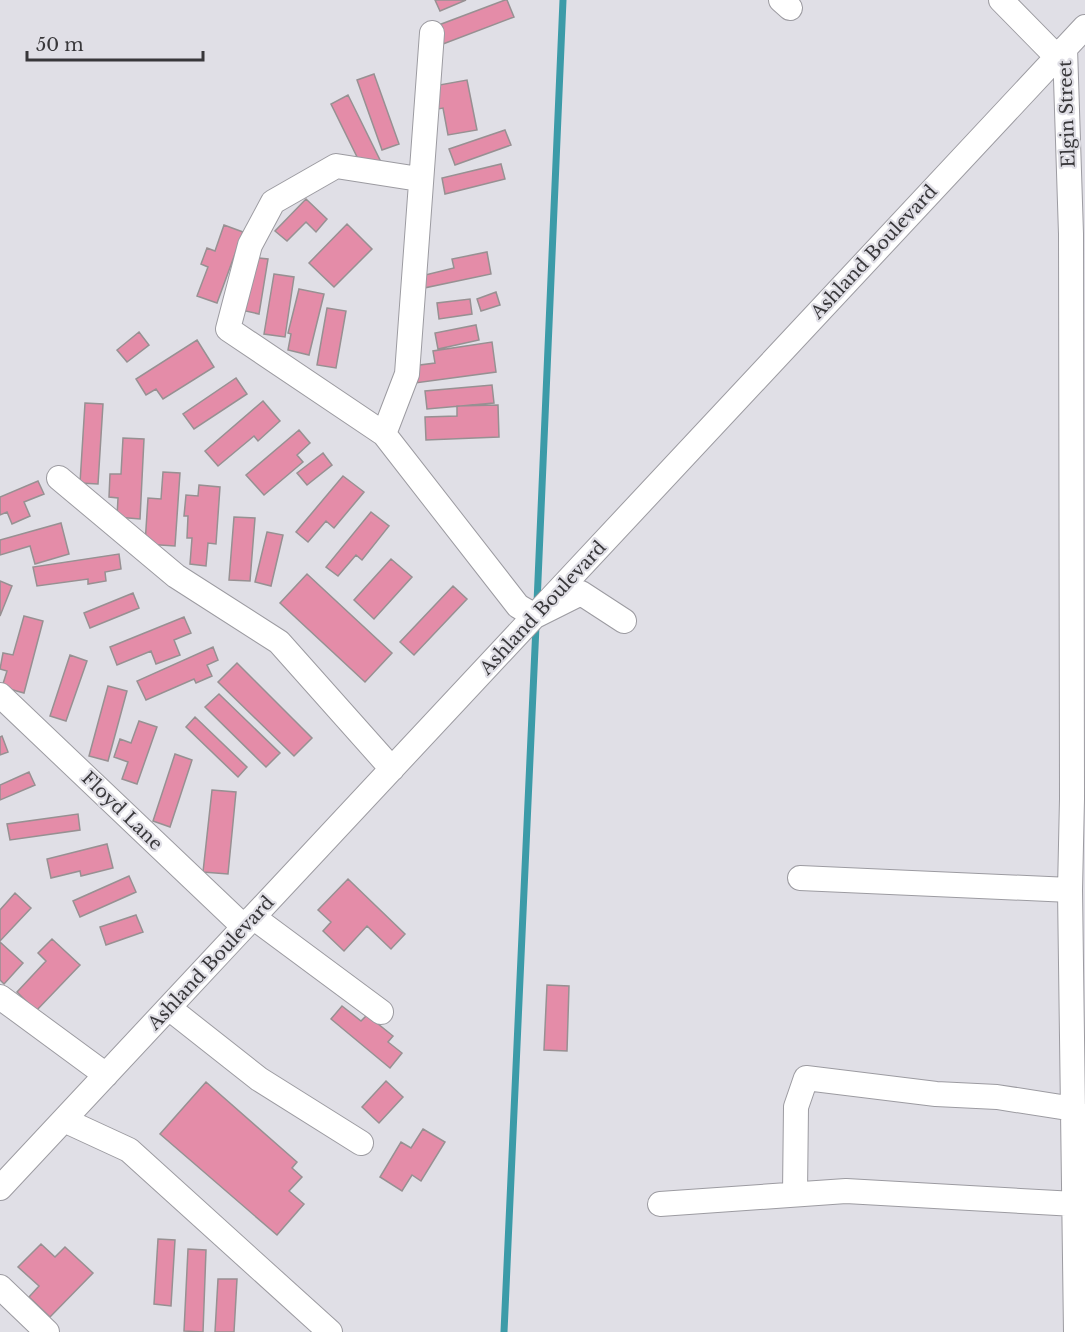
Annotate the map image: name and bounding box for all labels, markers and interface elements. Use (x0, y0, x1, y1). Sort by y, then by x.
scale bar (27, 24, 202, 62)
text: 50 m (36, 34, 84, 56)
street label: Elgin Street (1054, 60, 1080, 168)
street label: Ashland Boulevard (806, 181, 942, 324)
street label: Ashland Boulevard (475, 537, 611, 680)
street label: Floyd Lane (77, 767, 167, 855)
street label: Ashland Boulevard (143, 892, 279, 1035)

